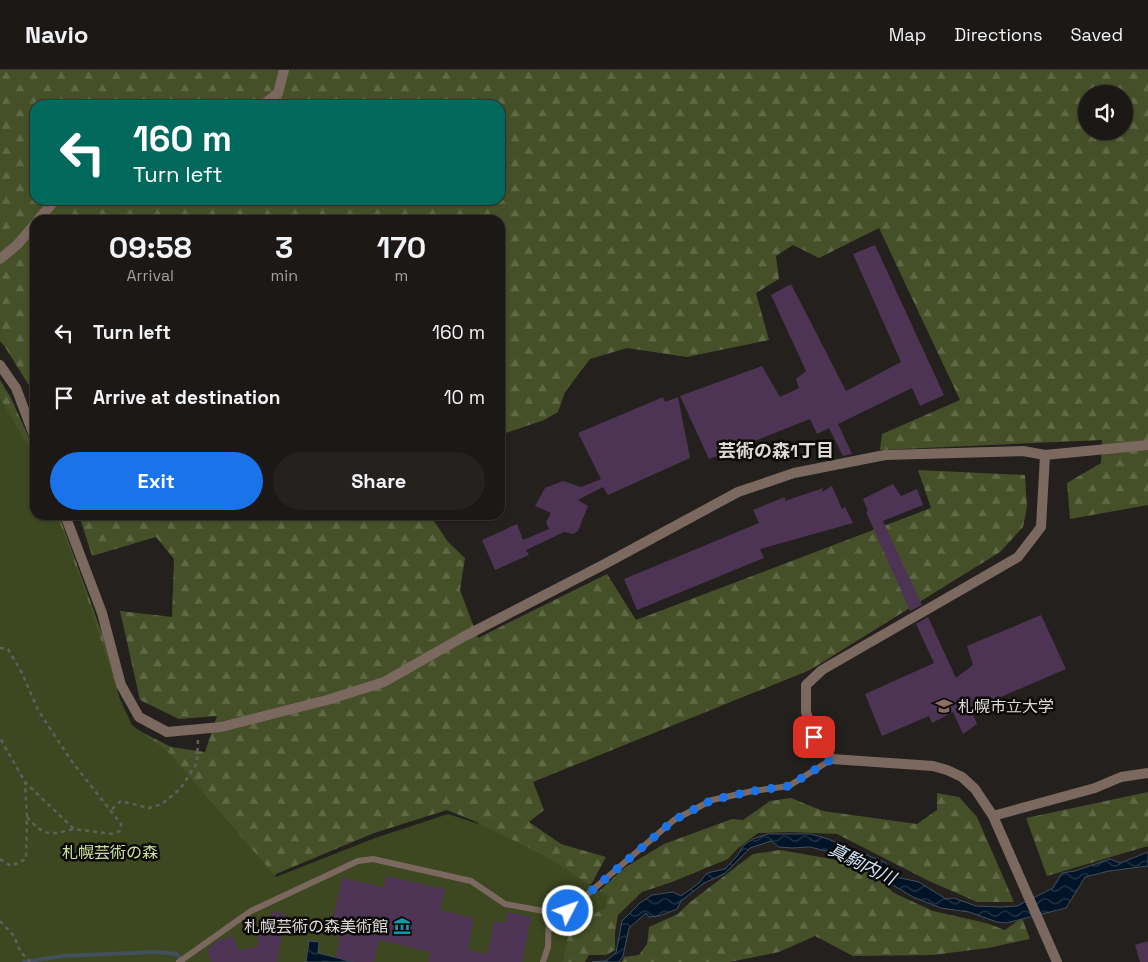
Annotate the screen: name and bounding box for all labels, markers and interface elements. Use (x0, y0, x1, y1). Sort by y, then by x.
text: Navio (25, 19, 89, 50)
text: Map (889, 23, 926, 46)
text: Directions (954, 23, 1043, 46)
text: Saved (1071, 23, 1123, 46)
map controls (1078, 85, 1133, 140)
button: sound (1078, 85, 1133, 140)
text: 160 m (133, 117, 232, 161)
icon: left (50, 120, 115, 185)
text: Turn left (133, 160, 223, 188)
text: 09:58 (109, 228, 192, 267)
text: 3 (275, 228, 293, 267)
text: 170 (377, 228, 426, 267)
text: Arrival (126, 265, 174, 286)
text: min (270, 265, 298, 286)
text: m (395, 265, 408, 286)
icon: left (50, 319, 78, 347)
text: Turn left (93, 320, 171, 345)
text: 160 m (432, 320, 485, 345)
icon: arrive (50, 384, 78, 412)
text: Arrive at destination (93, 385, 281, 410)
text: 10 m (444, 385, 485, 410)
district label: 芸術の森1丁目 (718, 439, 834, 462)
button: Exit (50, 452, 263, 510)
button: Share (273, 452, 485, 510)
school or university icon: 札幌市立大学 (934, 696, 954, 716)
place label: 札幌市立大学 (958, 696, 1054, 717)
pin (793, 716, 835, 758)
icon: arrive (800, 723, 828, 751)
water label: 真駒内川 (825, 837, 901, 891)
park label: 札幌芸術の森 (62, 842, 158, 863)
position arrow (541, 884, 593, 936)
place label: 札幌芸術の森美術館 (244, 916, 388, 937)
museum icon: 札幌芸術の森美術館 (392, 916, 412, 936)

